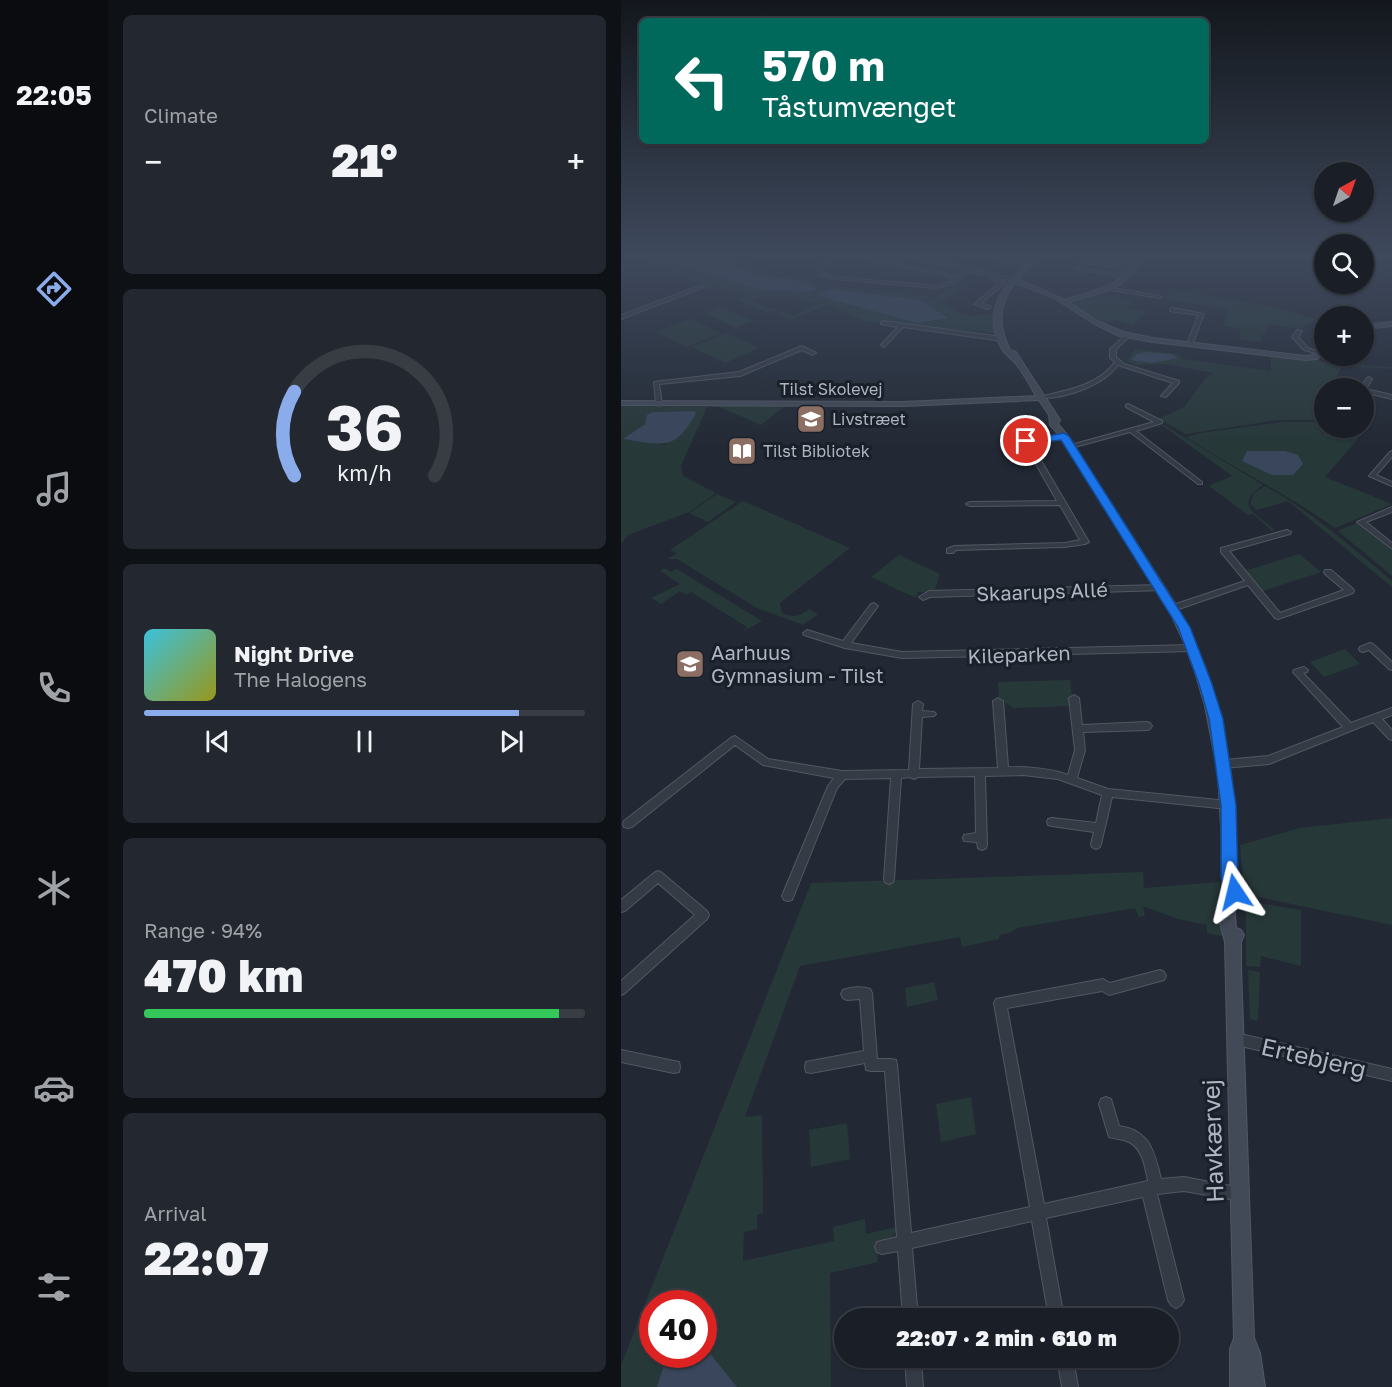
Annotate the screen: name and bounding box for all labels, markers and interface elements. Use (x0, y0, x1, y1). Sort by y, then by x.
text: 570 m (762, 40, 885, 90)
icon: left (663, 42, 741, 120)
text: 22:05 (16, 79, 92, 111)
text: Tåstumvænget (762, 91, 956, 123)
text: Climate (144, 103, 218, 127)
text: 21° (331, 133, 398, 187)
text: − (144, 142, 162, 181)
text: + (567, 142, 585, 181)
north arrow (1314, 162, 1374, 222)
map controls (1314, 162, 1374, 438)
button: search (1314, 234, 1374, 294)
icon: directions (33, 268, 75, 310)
button: + (1314, 306, 1374, 366)
button: − (1314, 378, 1374, 438)
street label: Tilst Skolevej (780, 379, 882, 399)
text: 36 (326, 389, 403, 464)
school or university icon: Livstræet (795, 403, 827, 435)
place label: Livstræet (832, 409, 906, 429)
pin (1000, 415, 1051, 466)
icon: arrive (1009, 424, 1042, 457)
library icon: Tilst Bibliotek (726, 435, 758, 467)
place label: Tilst Bibliotek (763, 441, 870, 461)
text: km/h (337, 461, 392, 487)
icon: music (33, 468, 75, 510)
street label: Skaarups Allé (976, 577, 1108, 605)
text: Night Drive (234, 640, 354, 667)
place label: Aarhuus Gymnasium - Tilst (711, 640, 884, 687)
street label: Kileparken (967, 640, 1071, 668)
school or university icon: Aarhuus Gymnasium - Tilst (674, 648, 706, 680)
icon: phone (33, 667, 75, 709)
text: The Halogens (234, 667, 367, 691)
icon: previous (201, 725, 234, 758)
icon: pause (348, 725, 381, 758)
icon: next (495, 725, 528, 758)
position arrow (1203, 860, 1267, 924)
icon: climate (33, 867, 75, 909)
text: Range · 94% (144, 918, 262, 942)
text: 470 km (144, 948, 303, 1002)
street label: Ertebjerg (1259, 1031, 1369, 1083)
icon: car (33, 1067, 75, 1109)
street label: Havkærvej (1195, 1079, 1229, 1203)
text: Arrival (144, 1201, 207, 1225)
text: 22:07 (144, 1231, 269, 1285)
icon: filters (33, 1266, 75, 1308)
speed limit sign: 40 (639, 1290, 717, 1368)
text: 22:07 · 2 min · 610 m (896, 1324, 1117, 1351)

